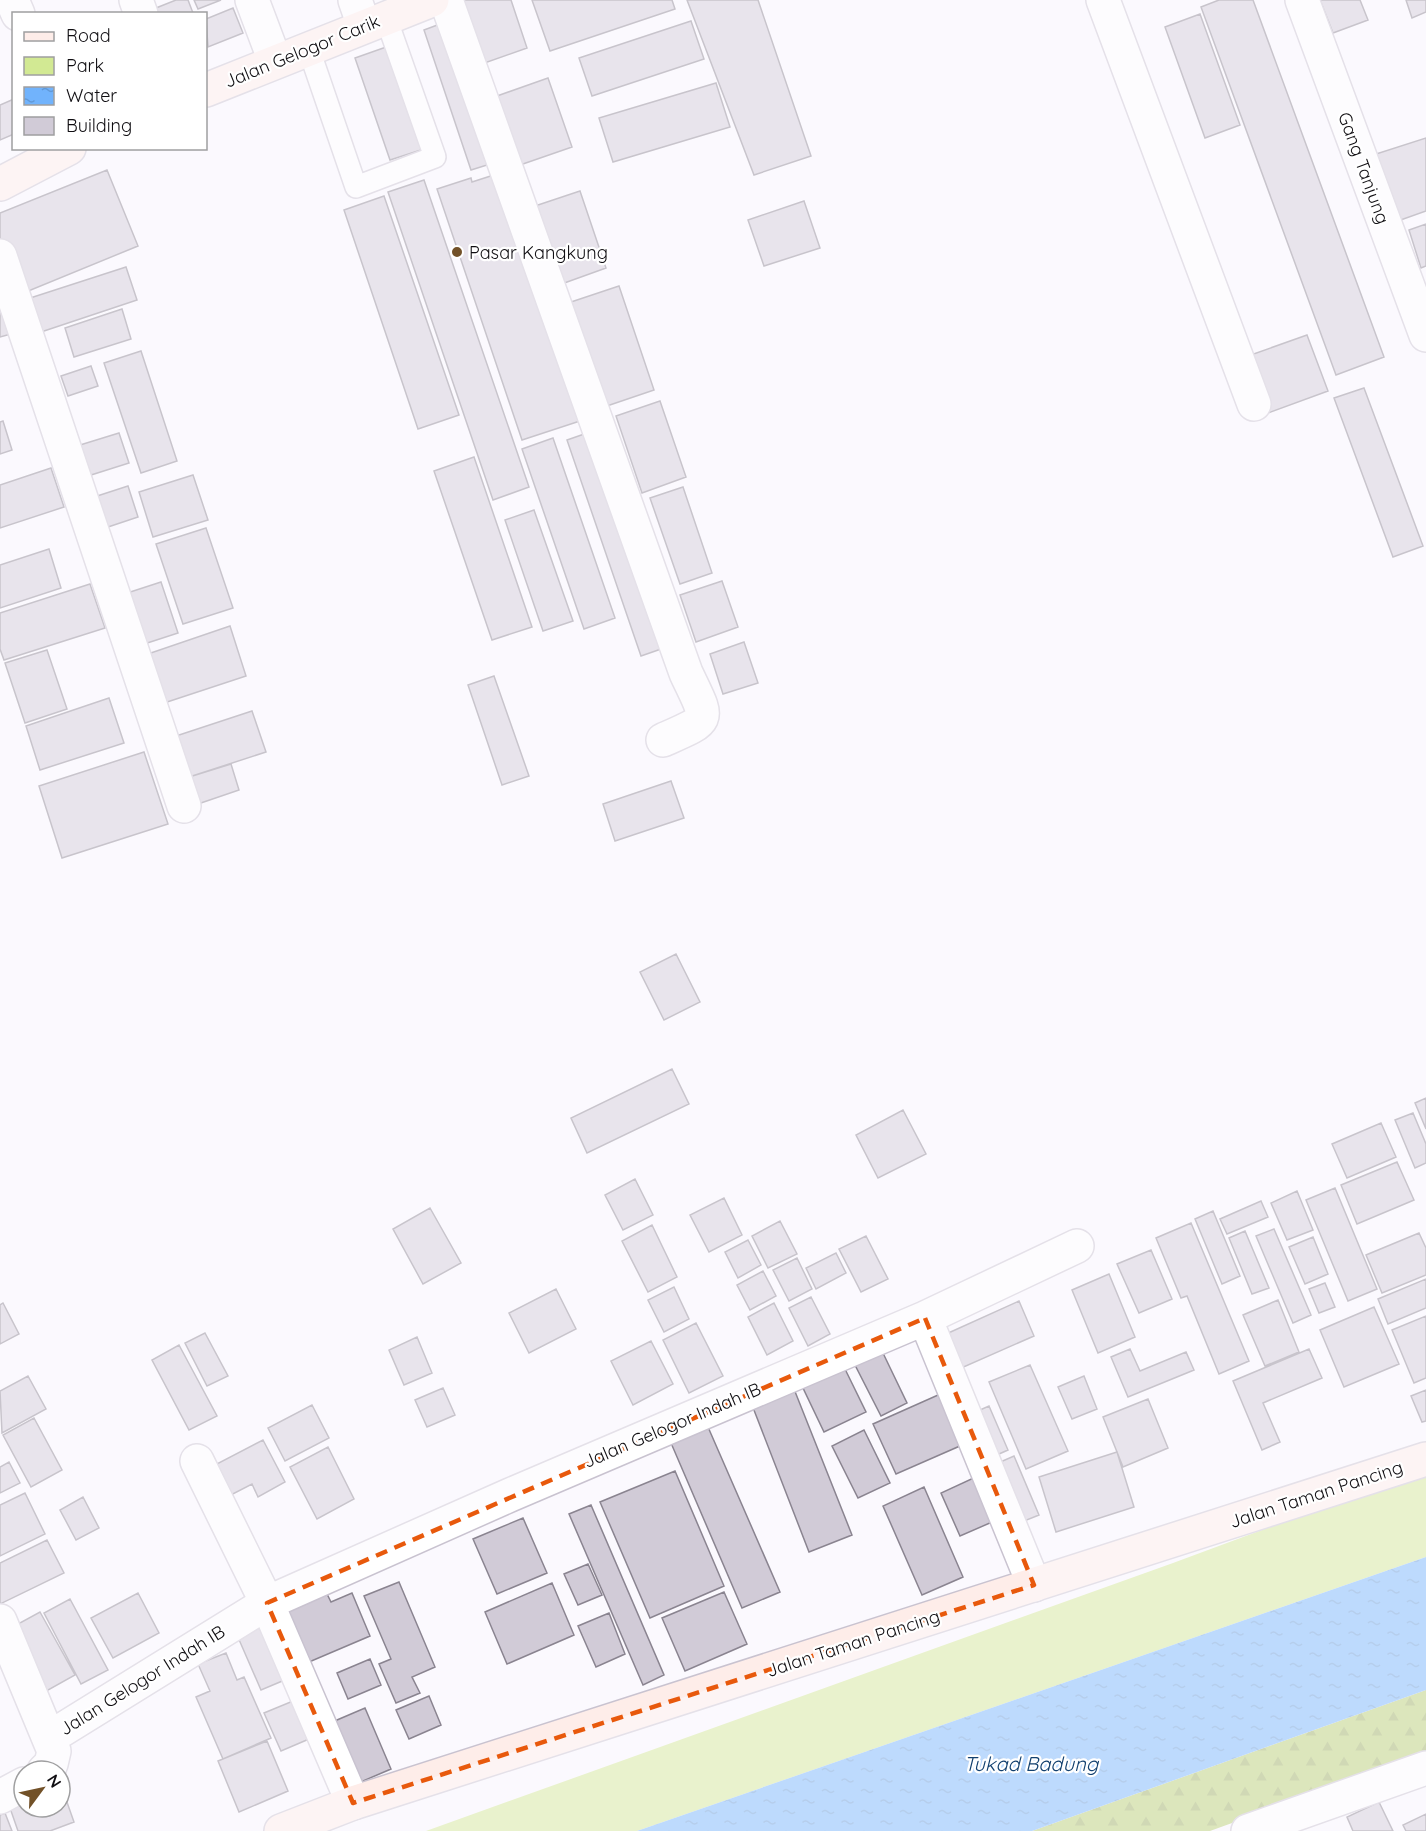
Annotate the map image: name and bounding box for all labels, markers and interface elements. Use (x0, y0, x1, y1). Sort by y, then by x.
street label: Jalan Gelogor Carik (221, 9, 383, 93)
legend (12, 12, 207, 150)
text: Road (66, 24, 111, 47)
text: Park (66, 54, 104, 77)
text: Water (66, 84, 117, 107)
street label: Gang Tanjung (1333, 109, 1395, 227)
text: Building (66, 114, 132, 137)
place label: Pasar Kangkung (469, 241, 608, 264)
marker: Pasar Kangkung (450, 245, 464, 259)
street label: Jalan Gelogor Indah IB (580, 1377, 764, 1473)
street label: Jalan Taman Pancing (1226, 1455, 1406, 1533)
street label: Jalan Taman Pancing (763, 1604, 943, 1682)
street label: Jalan Gelogor Indah IB (55, 1620, 229, 1740)
water label: Tukad Badung (964, 1751, 1100, 1776)
north arrow (12, 1759, 72, 1819)
text: N (43, 1770, 66, 1791)

